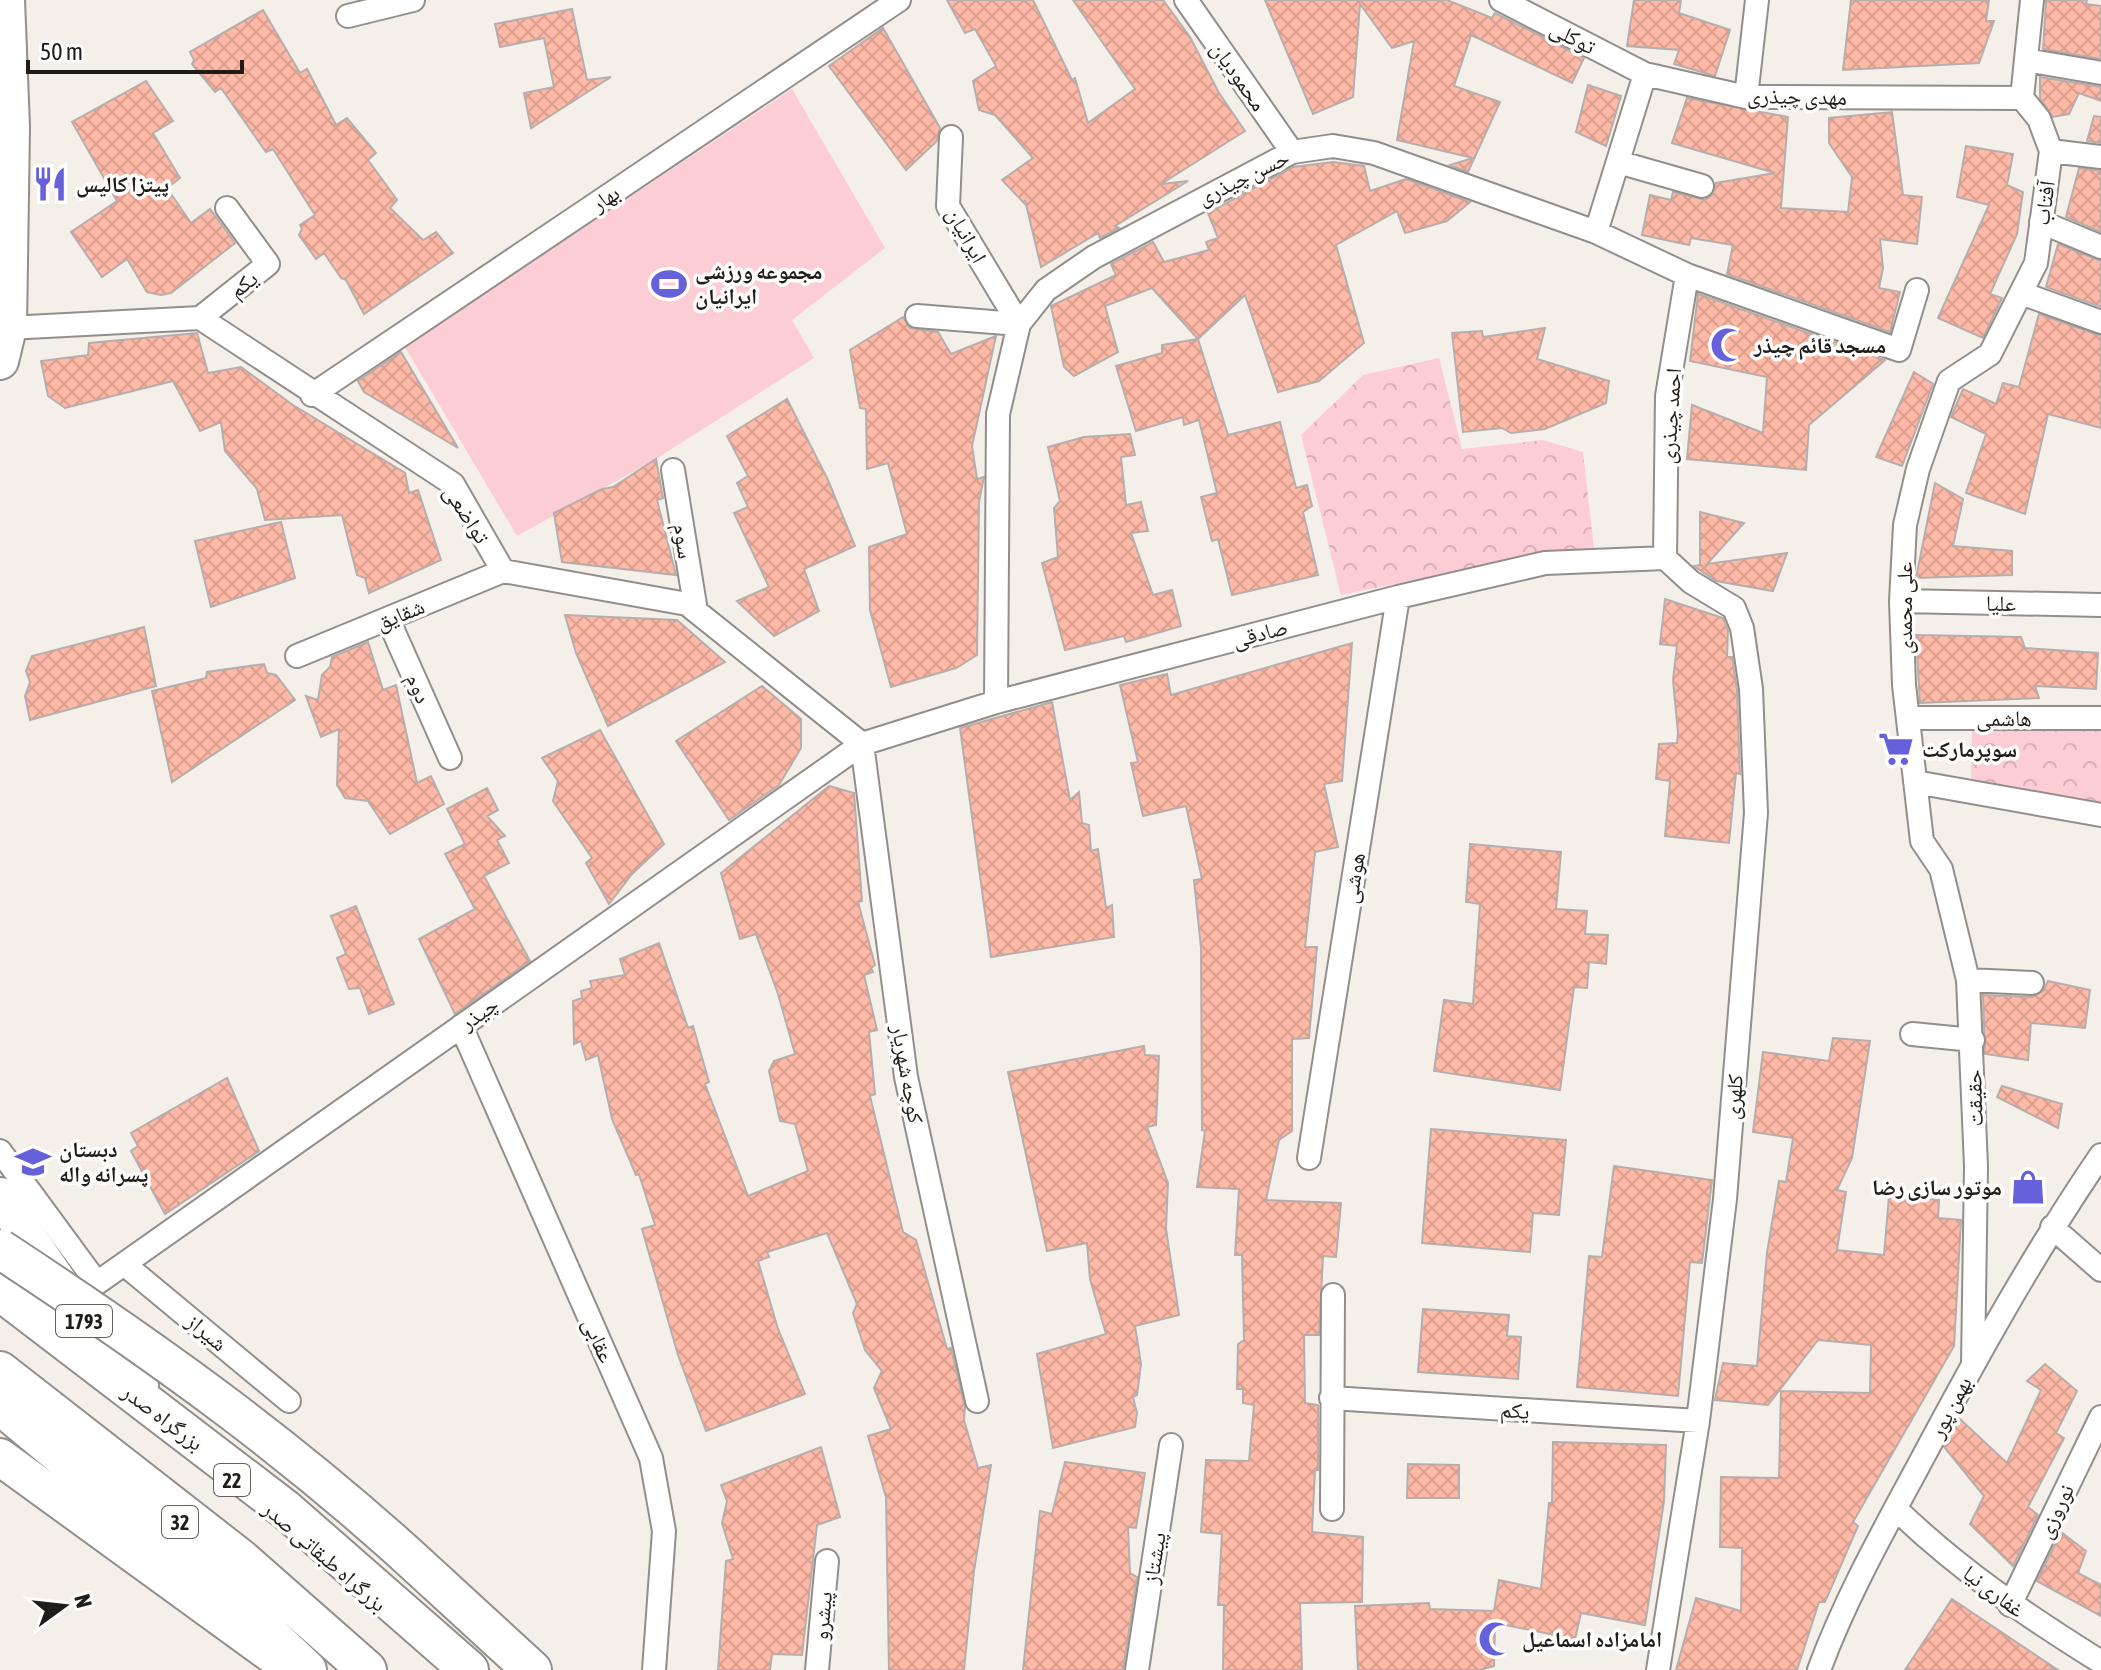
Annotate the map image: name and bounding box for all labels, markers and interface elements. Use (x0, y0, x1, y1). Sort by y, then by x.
street label: توکلی (1545, 15, 1601, 60)
scale bar (28, 24, 242, 74)
street label: محمودیان (1205, 36, 1272, 116)
text: 50 m (40, 38, 83, 65)
street label: مهدی چیذری (1747, 82, 1847, 111)
street label: حسن چیذری (1193, 144, 1294, 211)
restaurant icon: پیتزا کالیس (31, 165, 69, 203)
place label: پیتزا کالیس (76, 171, 169, 198)
street label: بهار (585, 179, 624, 217)
street label: آفتاب (2028, 179, 2060, 227)
street label: ایرانیان (940, 203, 993, 268)
place label: مجموعه ورزشی ایرانیان (695, 258, 822, 310)
street label: یکم (223, 265, 264, 305)
sports icon: مجموعه ورزشی ایرانیان (650, 265, 688, 303)
mosque icon: مسجد قائم چیذر (1709, 326, 1747, 364)
place label: مسجد قائم چیذر (1753, 332, 1886, 360)
street label: احمد چیذری (1654, 367, 1687, 465)
street label: تواضعی (438, 480, 496, 549)
street label: سوم (666, 521, 700, 561)
street label: علی محمدی (1891, 562, 1918, 654)
street label: علیا (1986, 590, 2016, 616)
street label: شقایق (372, 593, 429, 636)
street label: صادقی (1229, 613, 1291, 654)
street label: دوم (399, 669, 437, 708)
street label: هاشمی (1976, 705, 2032, 732)
supermarket icon: سوپرمارکت (1877, 730, 1915, 768)
place label: سوپرمارکت (1922, 736, 2017, 763)
street label: هوشی (1336, 851, 1371, 905)
street label: چیذر (454, 991, 504, 1036)
street label: کوچه شهریار (886, 1022, 929, 1125)
street label: حقیقت (1960, 1069, 1988, 1127)
street label: کلهری (1718, 1073, 1749, 1121)
place label: دبستان پسرانه واله (59, 1136, 148, 1188)
school or university icon: دبستان پسرانه واله (14, 1143, 52, 1181)
shop icon: موتور سازی رضا (2009, 1168, 2047, 1206)
place label: موتور سازی رضا (1872, 1174, 2002, 1201)
road number: 1793 (56, 1305, 112, 1337)
street label: شیراز (181, 1307, 233, 1356)
street label: عقابی (577, 1314, 620, 1367)
street label: بهمن پور (1923, 1372, 1978, 1444)
street label: بزرگراه صدر (116, 1377, 209, 1456)
street label: یکم (1499, 1396, 1531, 1426)
road number: 22 (214, 1464, 250, 1496)
street label: نوروزی (2031, 1480, 2080, 1543)
street label: بزرگراه طبقاتی صدر (256, 1494, 392, 1618)
road number: 32 (162, 1506, 198, 1538)
street label: پیشتاز (1137, 1530, 1172, 1587)
street label: غفاری نیا (1958, 1560, 2030, 1623)
north arrow (24, 1566, 104, 1646)
street label: پیشرو (807, 1590, 838, 1642)
text: N (69, 1591, 98, 1610)
mosque icon: امامزاده اسماعیل (1477, 1620, 1515, 1658)
place label: امامزاده اسماعیل (1522, 1626, 1662, 1653)

